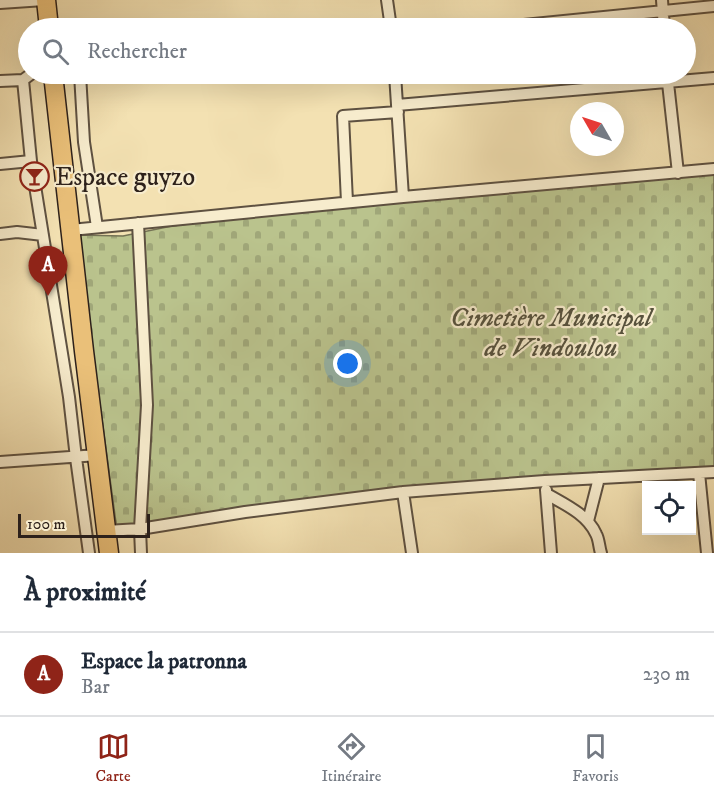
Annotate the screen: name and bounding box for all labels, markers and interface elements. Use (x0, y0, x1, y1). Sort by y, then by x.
search box (18, 18, 696, 84)
icon: search (39, 35, 72, 68)
text: Rechercher (87, 38, 187, 65)
north arrow (570, 102, 624, 156)
bar icon: Espace guyzo (18, 161, 50, 193)
place label: Espace guyzo (55, 161, 195, 194)
pin: A (28, 246, 68, 296)
park label: Cimetière Municipal de Vindoulou (450, 302, 655, 365)
your location (333, 349, 362, 378)
map controls (642, 481, 696, 535)
button: locate (642, 481, 696, 535)
scale bar (18, 511, 150, 538)
text: 100 m (27, 514, 66, 534)
text: À proximité (24, 576, 146, 609)
text: Espace la patronna (81, 648, 247, 675)
text: A (37, 662, 50, 687)
text: 230 m (643, 662, 690, 687)
text: Bar (81, 675, 110, 700)
tab: Carte (95, 730, 131, 786)
tab: Itinéraire (321, 730, 381, 786)
tab: Favoris (572, 730, 619, 786)

